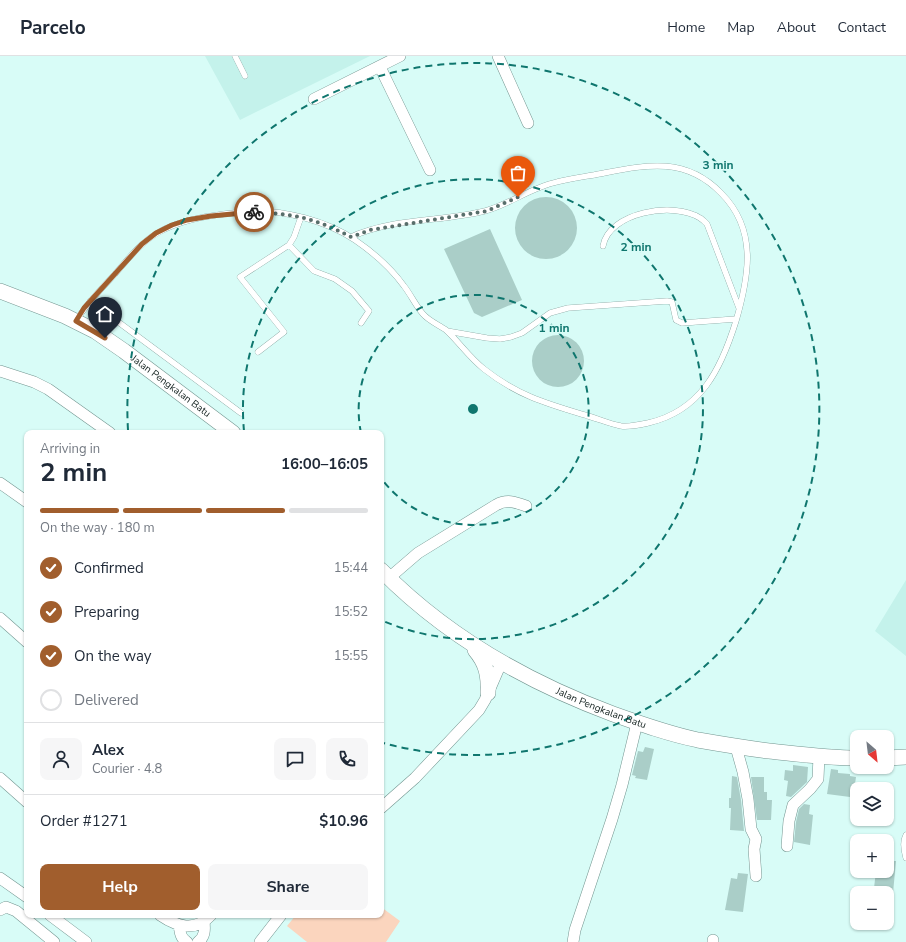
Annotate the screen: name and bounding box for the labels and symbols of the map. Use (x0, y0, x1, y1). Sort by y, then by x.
pin (501, 156, 535, 197)
text: 3 min (702, 157, 734, 173)
courier (234, 192, 274, 232)
text: 2 min (620, 239, 652, 255)
pin (88, 297, 122, 338)
text: 1 min (538, 320, 570, 336)
street label: Jalan Pengkalan Batu (127, 351, 213, 421)
centre of rings (466, 402, 480, 416)
street label: Jalan Pengkalan Batu (553, 684, 648, 732)
north arrow (850, 730, 894, 774)

